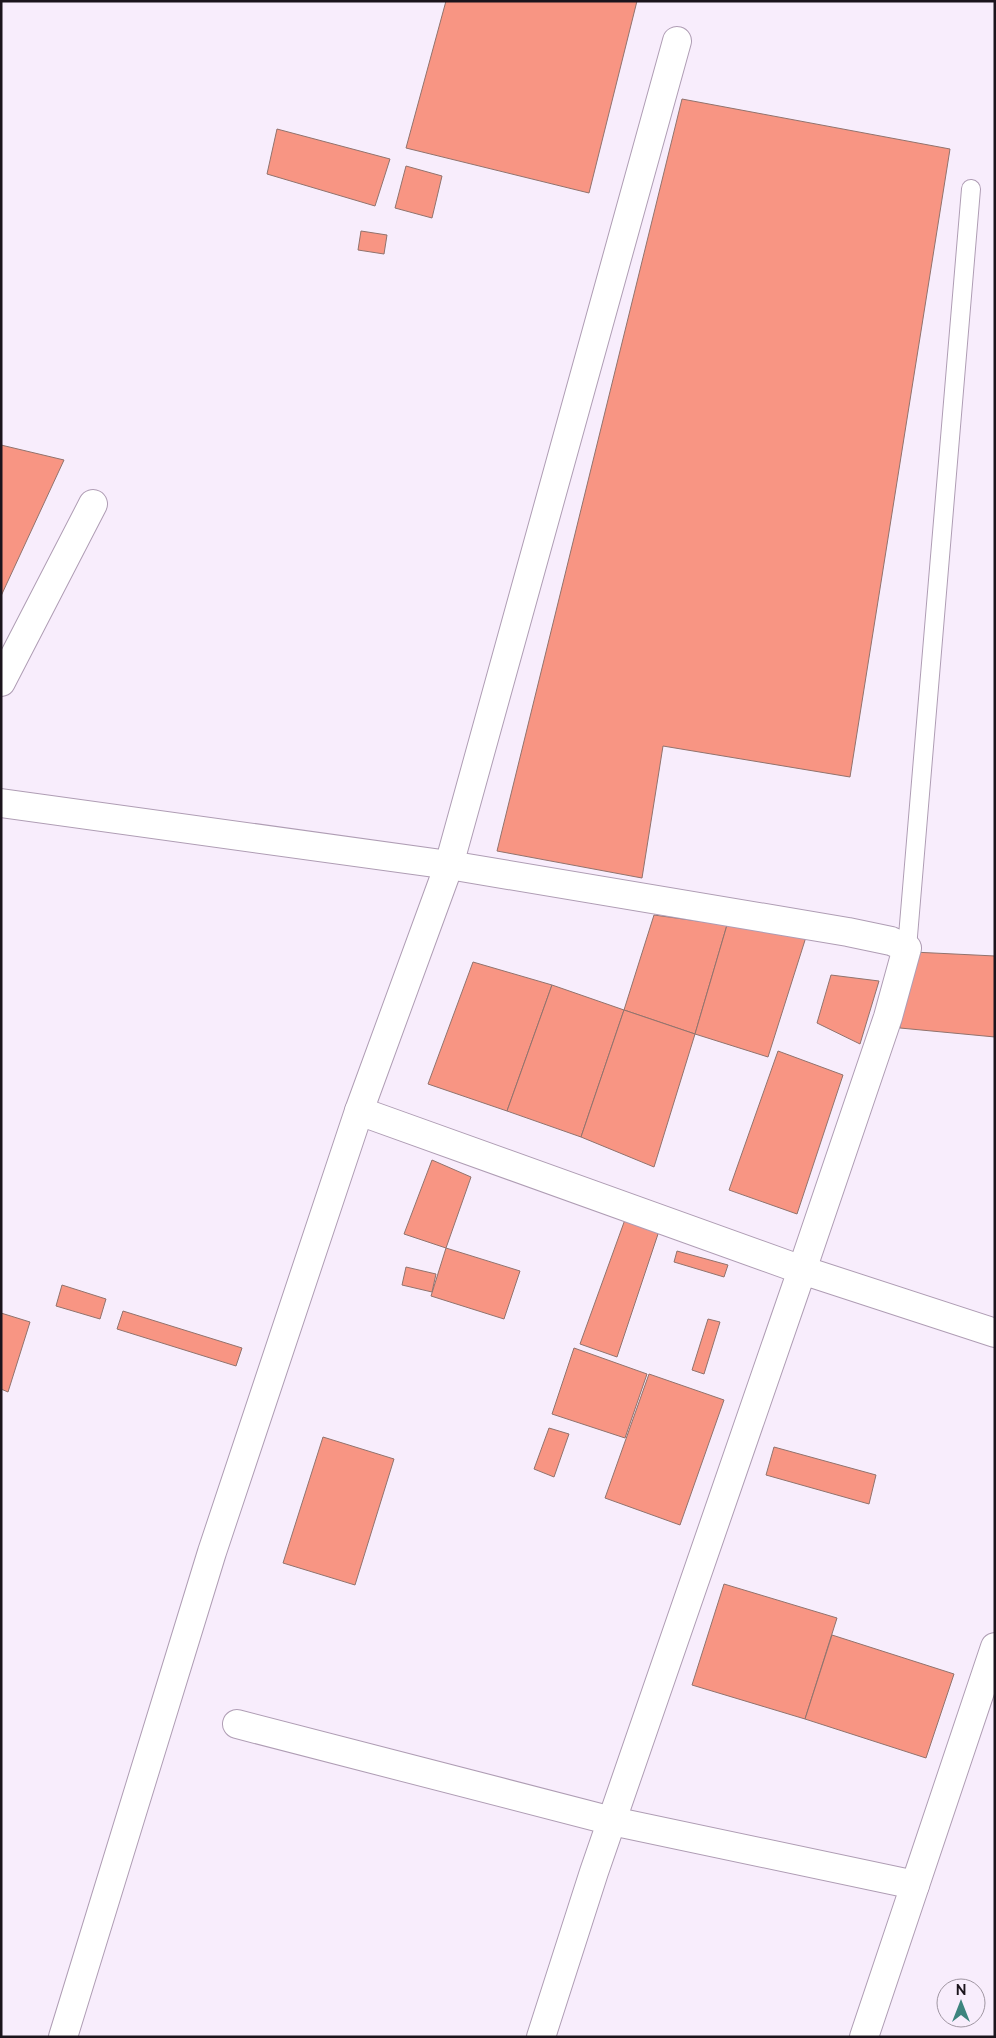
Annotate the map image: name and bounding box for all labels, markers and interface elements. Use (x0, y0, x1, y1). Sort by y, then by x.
north arrow (936, 1978, 986, 2028)
text: N (956, 1982, 966, 1998)

